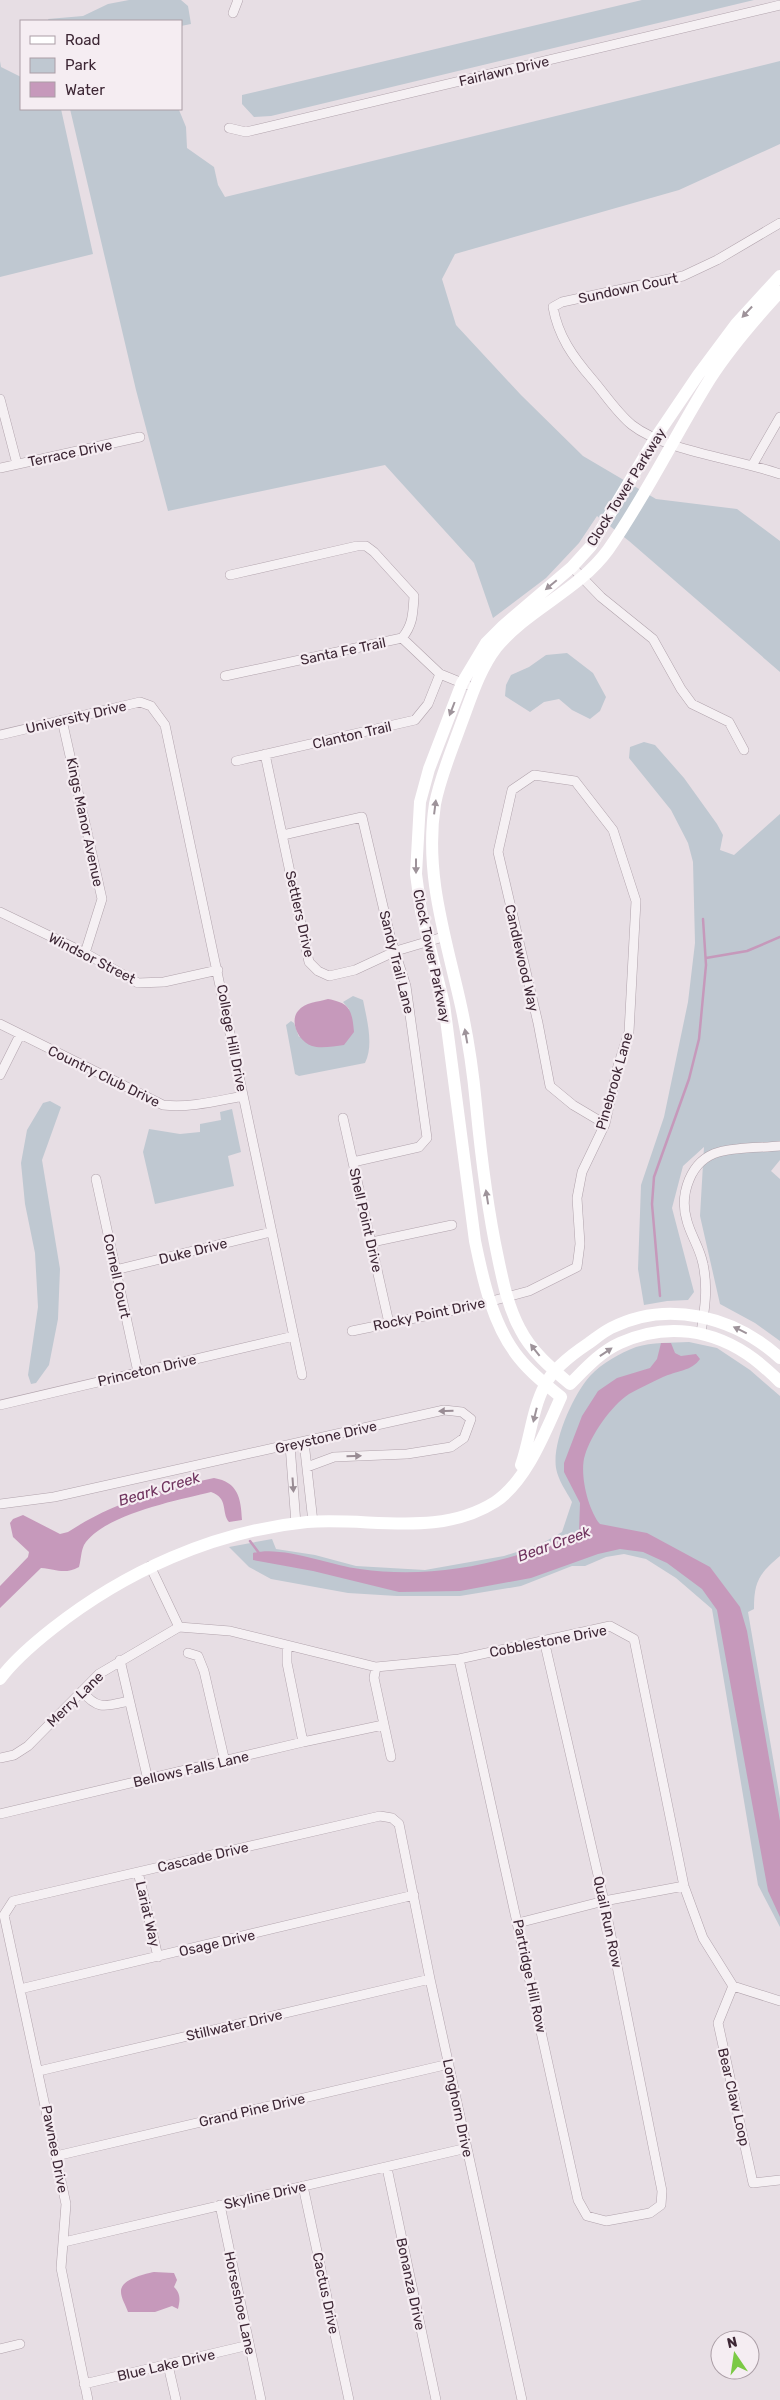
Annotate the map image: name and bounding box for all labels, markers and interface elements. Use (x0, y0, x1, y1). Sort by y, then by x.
legend (20, 20, 182, 110)
text: Road (65, 31, 101, 49)
street label: Fairlawn Drive (457, 53, 551, 90)
text: Park (65, 56, 96, 74)
text: Water (65, 81, 105, 99)
street label: Sundown Court (577, 270, 680, 307)
one-way arrow (741, 305, 753, 317)
street label: Clock Tower Parkway (583, 425, 670, 549)
street label: Terrace Drive (26, 436, 114, 471)
one-way arrow (545, 579, 558, 590)
street label: Santa Fe Trail (299, 634, 387, 669)
street label: University Drive (24, 698, 128, 737)
one-way arrow (448, 702, 456, 717)
street label: Clanton Trail (311, 718, 393, 753)
street label: Kings Manor Avenue (63, 756, 107, 888)
one-way arrow (432, 799, 440, 815)
one-way arrow (412, 858, 420, 874)
street label: Settlers Drive (281, 869, 318, 959)
street label: Clock Tower Parkway (409, 888, 454, 1025)
street label: Candlewood Way (501, 903, 542, 1014)
street label: Sandy Trail Lane (375, 909, 418, 1016)
street label: Windsor Street (45, 929, 139, 988)
street label: College Hill Drive (213, 983, 250, 1093)
one-way arrow (462, 1028, 470, 1044)
street label: Pinebrook Lane (592, 1030, 637, 1132)
street label: Country Club Drive (45, 1042, 163, 1111)
street label: Shell Point Drive (345, 1166, 386, 1274)
one-way arrow (483, 1189, 491, 1205)
street label: Cornell Court (99, 1232, 134, 1320)
street label: Duke Drive (157, 1235, 229, 1268)
street label: Rocky Point Drive (372, 1294, 487, 1335)
one-way arrow (733, 1326, 747, 1334)
one-way arrow (530, 1343, 540, 1357)
one-way arrow (600, 1347, 613, 1357)
street label: Princeton Drive (96, 1351, 198, 1390)
one-way arrow (437, 1407, 453, 1415)
one-way arrow (531, 1408, 539, 1423)
street label: Greystone Drive (274, 1417, 379, 1457)
one-way arrow (346, 1451, 362, 1459)
water label: Beark Creek (116, 1468, 202, 1510)
one-way arrow (290, 1477, 298, 1493)
water label: Bear Creek (515, 1522, 593, 1566)
street label: Cobblestone Drive (488, 1622, 608, 1661)
street label: Merry Lane (43, 1668, 107, 1731)
street label: Bellows Falls Lane (132, 1748, 251, 1791)
street label: Cascade Drive (156, 1839, 250, 1876)
street label: Quail Run Row (589, 1875, 626, 1970)
street label: Lariat Way (132, 1880, 163, 1949)
street label: Partridge Hill Row (509, 1918, 550, 2035)
street label: Osage Drive (177, 1926, 257, 1961)
street label: Stillwater Drive (184, 2006, 284, 2045)
street label: Bear Claw Loop (714, 2046, 753, 2148)
street label: Longhorn Drive (439, 2057, 476, 2159)
street label: Grand Pine Drive (197, 2090, 307, 2131)
street label: Pawnee Drive (38, 2104, 71, 2195)
street label: Skyline Drive (222, 2178, 308, 2213)
street label: Bonanza Drive (392, 2236, 429, 2332)
street label: Horseshoe Lane (220, 2250, 259, 2356)
street label: Cactus Drive (309, 2251, 342, 2336)
north arrow (710, 2330, 760, 2380)
text: N (725, 2333, 739, 2352)
street label: Blue Lake Drive (116, 2346, 217, 2385)

